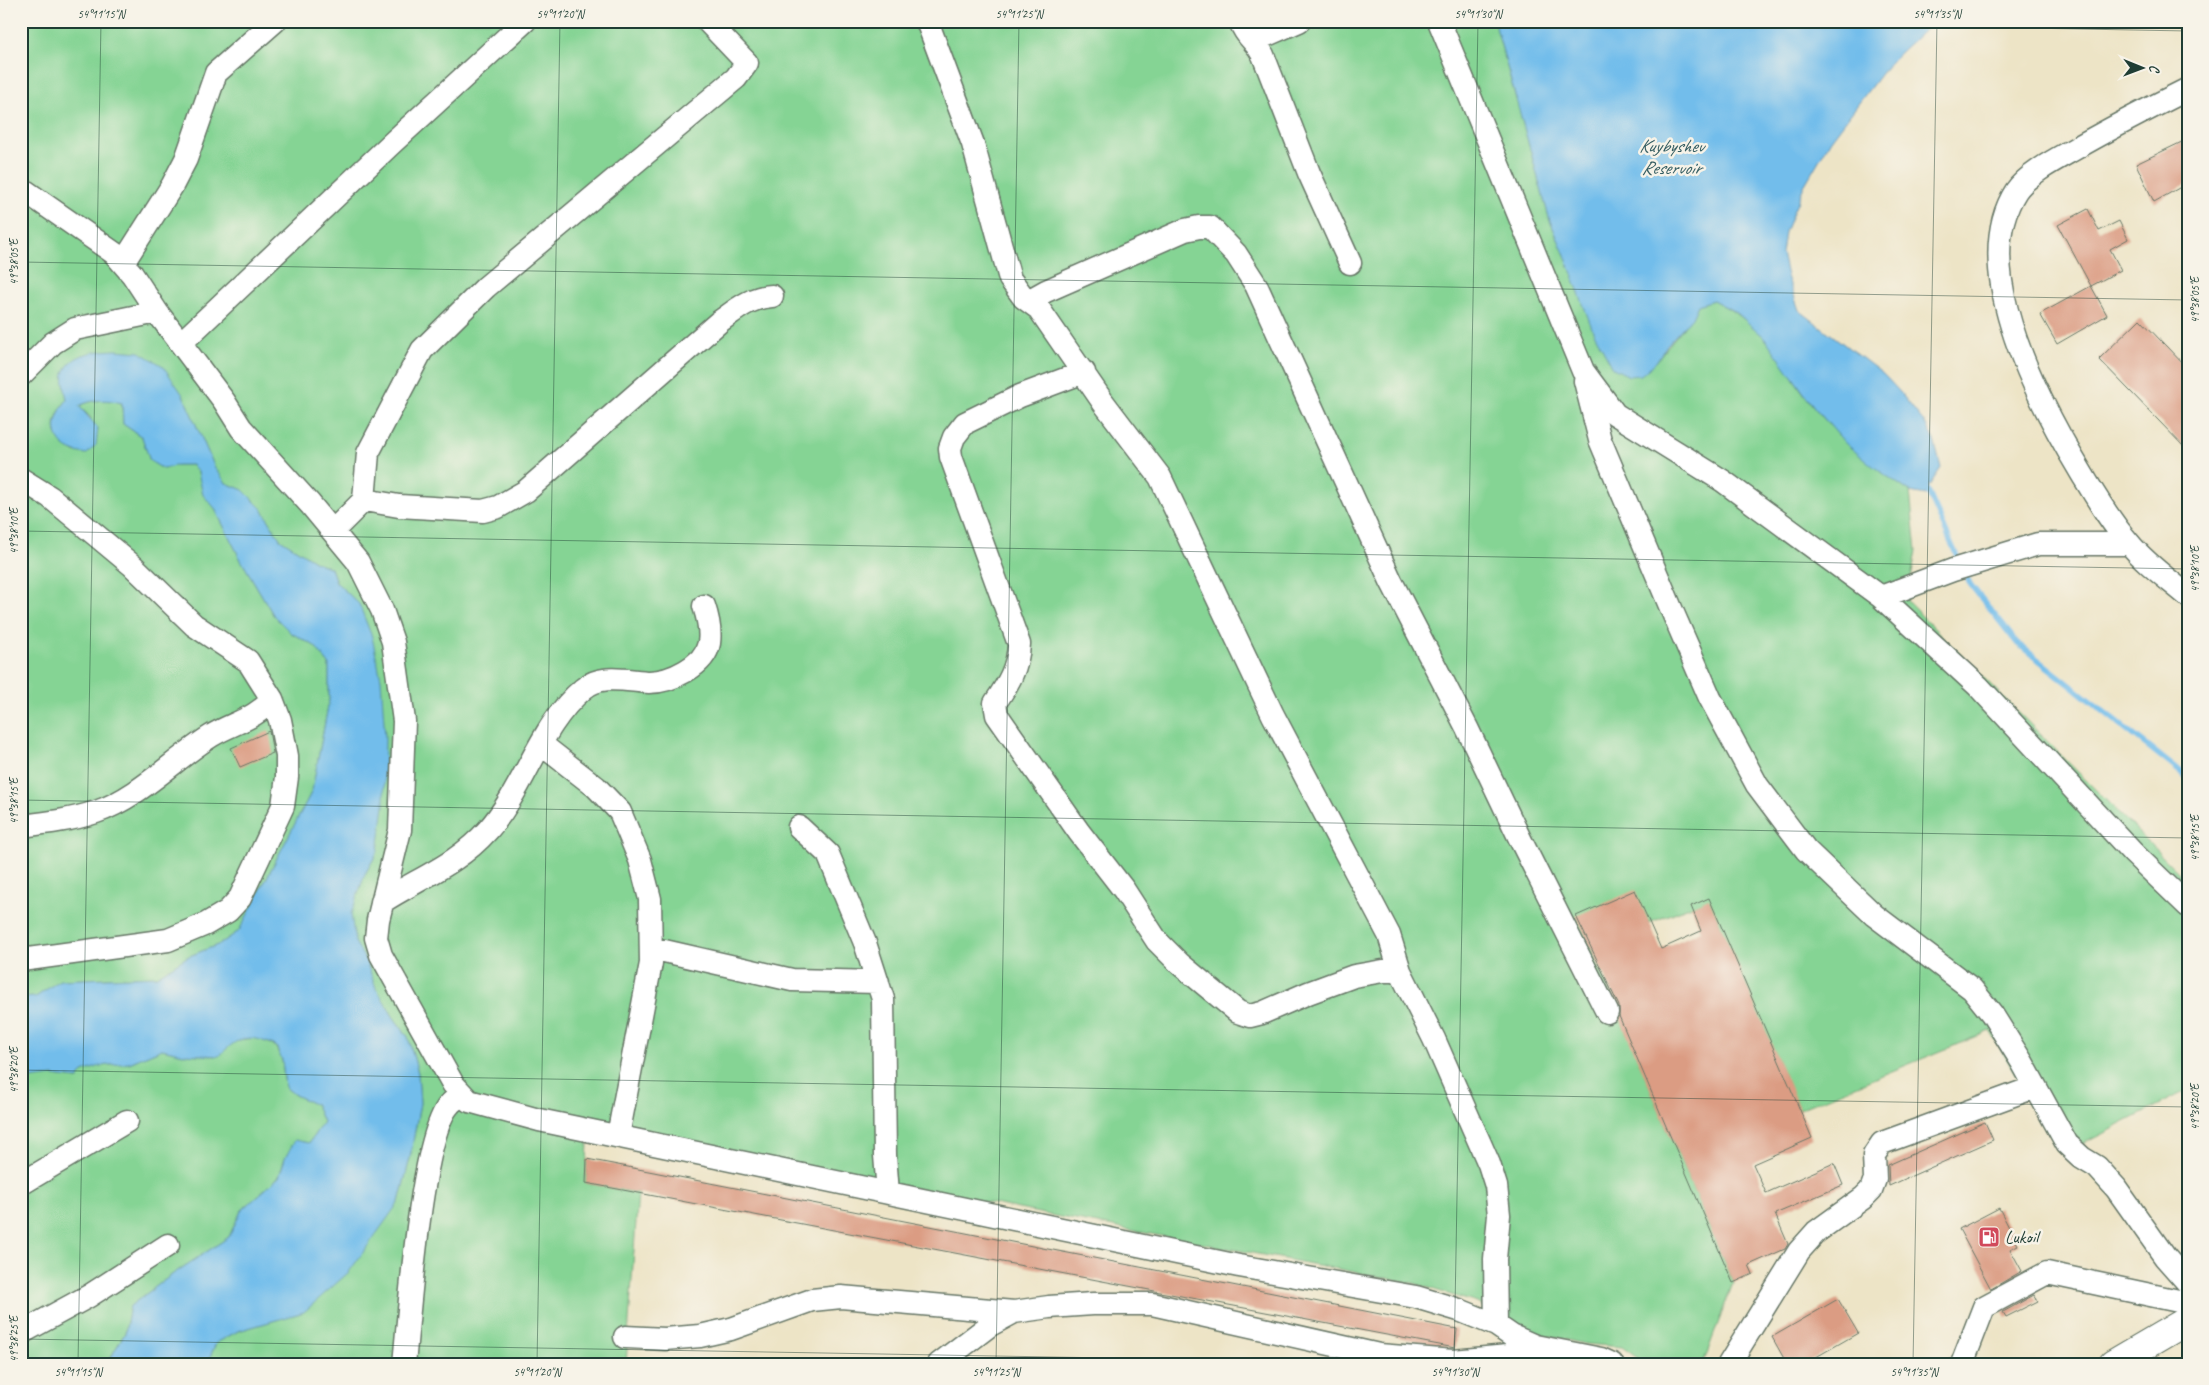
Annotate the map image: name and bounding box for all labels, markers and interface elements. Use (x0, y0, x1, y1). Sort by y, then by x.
text: 54°11'15"N (77, 6, 126, 22)
text: 54°11'20"N (536, 6, 585, 22)
text: 54°11'25"N (995, 6, 1044, 22)
text: 54°11'30"N (1454, 6, 1503, 22)
text: 54°11'35"N (1913, 6, 1962, 22)
north arrow (2116, 42, 2166, 92)
text: С (2146, 65, 2163, 74)
water label: Kuybyshev Reservoir (1639, 134, 1707, 180)
text: 49°38'05"E (6, 237, 22, 285)
text: 49°38'05"E (2187, 275, 2203, 323)
text: 49°38'10"E (6, 506, 22, 554)
text: 49°38'10"E (2187, 544, 2203, 592)
text: 49°38'15"E (6, 776, 22, 824)
text: 49°38'15"E (2187, 813, 2203, 861)
text: 49°38'20"E (6, 1045, 22, 1093)
text: 49°38'20"E (2187, 1082, 2203, 1130)
fuel station icon: Lukoil (1977, 1225, 2001, 1249)
place label: Lukoil (2005, 1226, 2041, 1248)
text: 49°38'25"E (6, 1314, 22, 1362)
text: 54°11'15"N (54, 1364, 103, 1380)
text: 54°11'20"N (513, 1364, 562, 1380)
text: 54°11'25"N (972, 1364, 1021, 1380)
text: 54°11'30"N (1431, 1364, 1480, 1380)
text: 54°11'35"N (1890, 1364, 1939, 1380)

